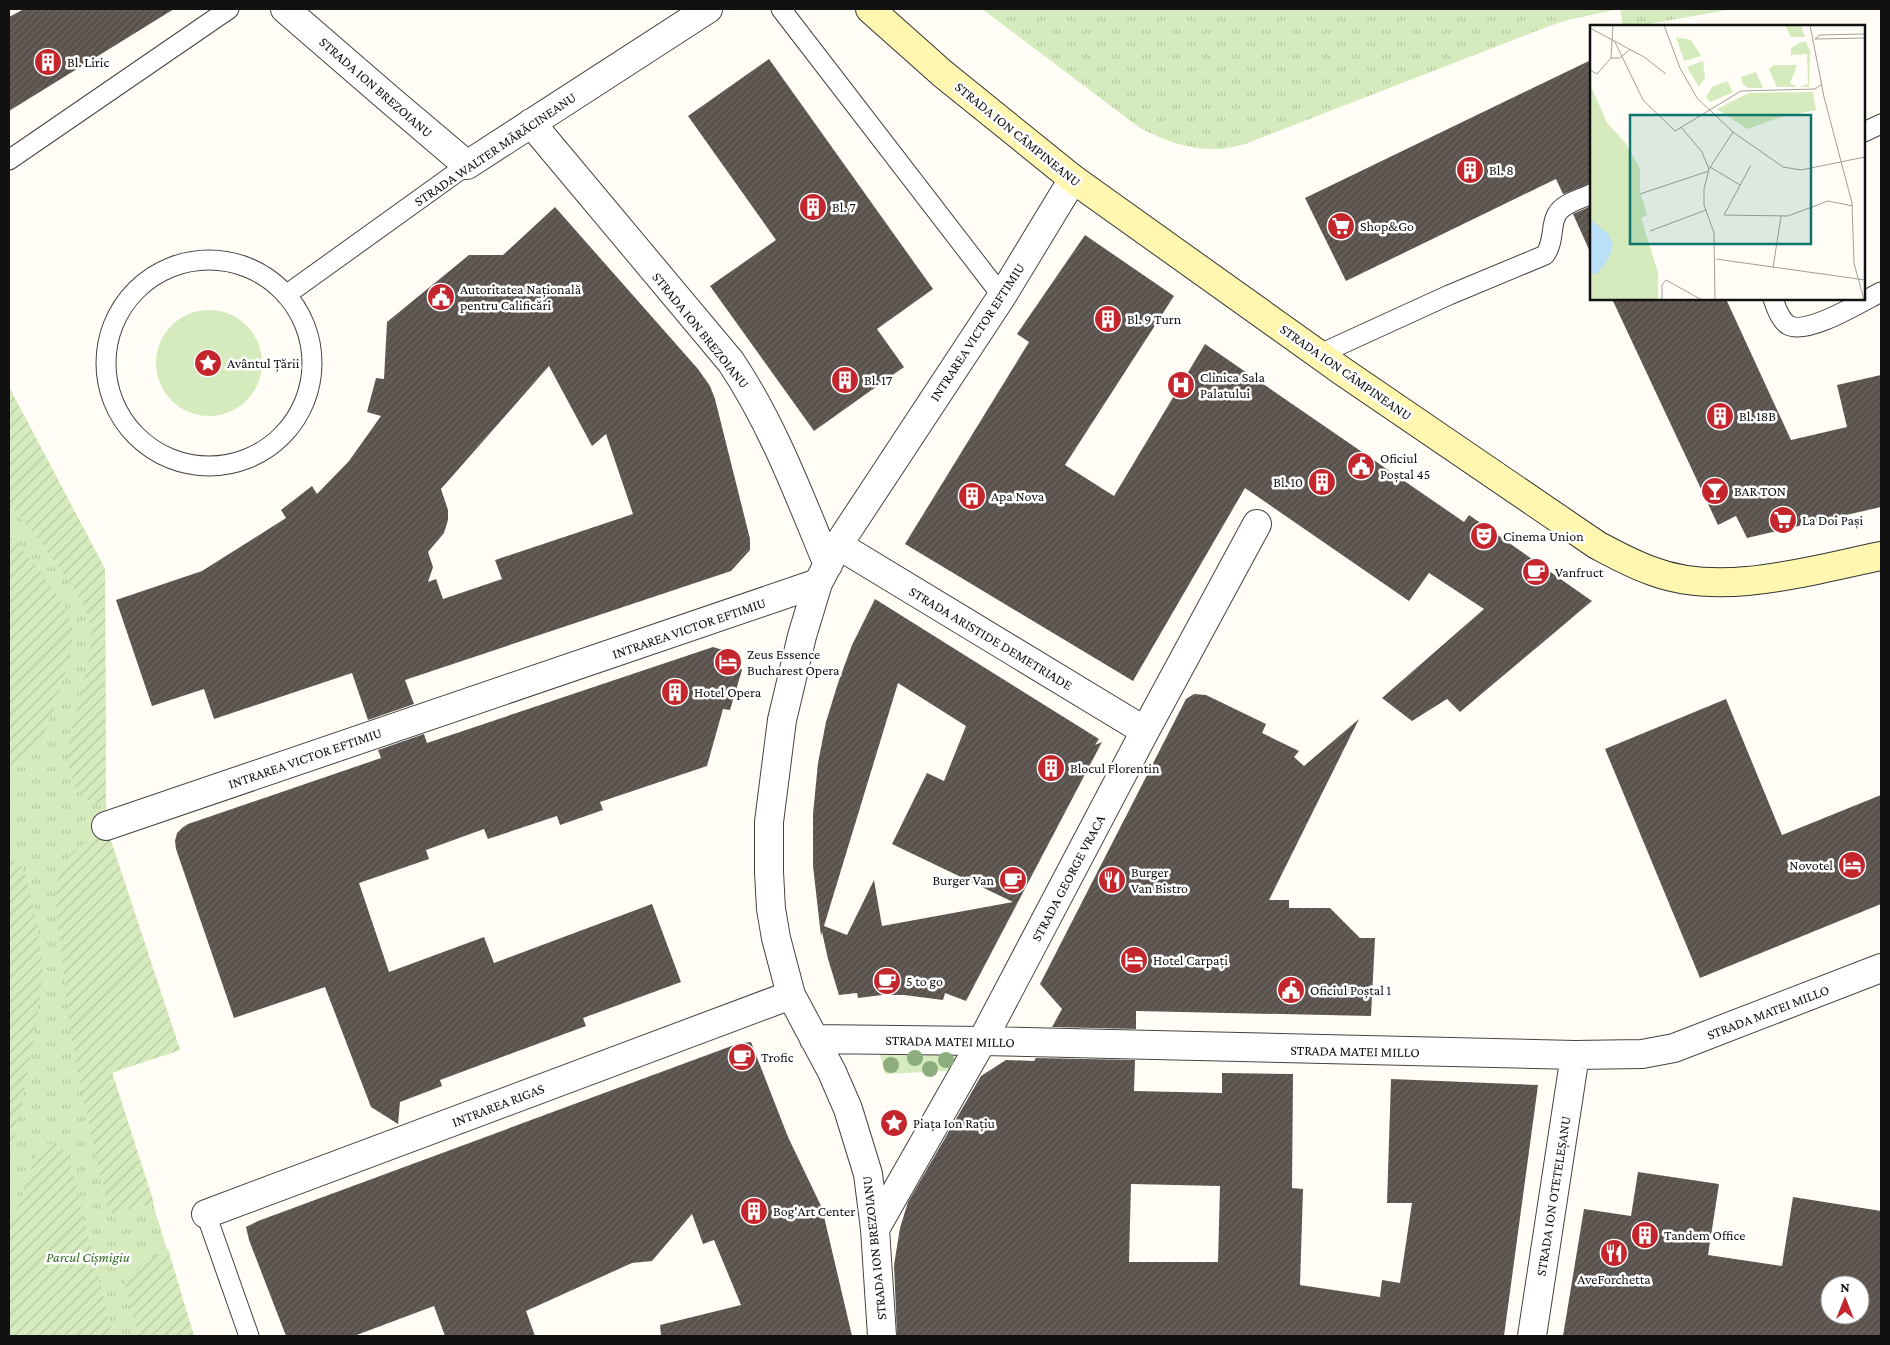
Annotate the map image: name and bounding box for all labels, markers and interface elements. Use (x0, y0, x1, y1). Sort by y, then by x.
inset map (1590, 25, 1865, 300)
street label: STRADA ION BREZOIANU (316, 34, 436, 140)
building icon: Bl. Liric (33, 47, 63, 77)
place label: Bl. Liric (67, 54, 109, 70)
street label: STRADA ION CÂMPINEANU (952, 78, 1084, 190)
street label: STRADA WALTER MĂRĂCINEANU (411, 89, 579, 209)
building icon: Bl. 8 (1455, 155, 1485, 185)
place label: Bl. 8 (1489, 162, 1514, 178)
building icon: Bl. 7 (798, 192, 828, 222)
place label: Bl. 7 (832, 199, 856, 215)
supermarket icon: Shop&Go (1326, 211, 1356, 241)
place label: Shop&Go (1360, 218, 1414, 234)
street label: INTRAREA VICTOR EFTIMIU (926, 260, 1028, 404)
street label: STRADA ION BREZOIANU (649, 269, 753, 391)
place label: Autoritatea Națională pentru Calificări (460, 281, 582, 313)
public building icon: Autoritatea Națională pentru Calificări (426, 282, 456, 312)
building icon: Bl. 9 Turn (1093, 304, 1123, 334)
place label: Bl. 9 Turn (1127, 311, 1182, 327)
street label: STRADA ION CÂMPINEANU (1277, 320, 1415, 424)
place icon: Avântul Țării (193, 348, 223, 378)
place label: Avântul Țării (227, 355, 300, 373)
building icon: Bl. 17 (830, 365, 860, 395)
place label: Clinica Sala Palatului (1200, 369, 1265, 401)
hospital icon: Clinica Sala Palatului (1166, 370, 1196, 400)
place label: Bl. 17 (864, 372, 893, 388)
building icon: Bl. 18B (1705, 401, 1735, 431)
place label: Bl. 18B (1739, 408, 1776, 424)
place label: Oficiul Poștal 45 (1380, 450, 1430, 483)
public building icon: Oficiul Poștal 45 (1346, 451, 1376, 481)
building icon: Bl. 10 (1307, 467, 1337, 497)
place label: Bl. 10 (1273, 474, 1303, 490)
bar icon: BAR TON (1700, 476, 1730, 506)
building icon: Apa Nova (957, 481, 987, 511)
place label: BAR TON (1734, 483, 1786, 499)
place label: Apa Nova (991, 488, 1045, 504)
supermarket icon: La Doi Pași (1768, 505, 1798, 535)
place label: La Doi Pași (1802, 512, 1863, 529)
theatre icon: Cinema Union (1469, 521, 1499, 551)
place label: Cinema Union (1503, 528, 1584, 544)
cafe icon: Vanfruct (1521, 557, 1551, 587)
place label: Vanfruct (1555, 564, 1604, 580)
street label: STRADA ARISTIDE DEMETRIADE (906, 583, 1076, 693)
street label: INTRAREA VICTOR EFTIMIU (610, 594, 768, 662)
place label: Zeus Essence Bucharest Opera (747, 646, 840, 678)
hotel icon: Zeus Essence Bucharest Opera (713, 647, 743, 677)
building icon: Hotel Opera (660, 677, 690, 707)
place label: Hotel Opera (694, 684, 762, 700)
street label: INTRAREA VICTOR EFTIMIU (226, 724, 384, 792)
building icon: Blocul Florentin (1036, 753, 1066, 783)
place label: Blocul Florentin (1070, 760, 1160, 776)
street label: STRADA GEORGE VRACA (1028, 812, 1108, 944)
hotel icon: Novotel (1837, 850, 1867, 880)
place label: Novotel (1789, 857, 1833, 873)
place label: Burger Van Bistro (1131, 864, 1188, 896)
cafe icon: Burger Van (998, 865, 1028, 895)
restaurant icon: Burger Van Bistro (1097, 865, 1127, 895)
place label: Burger Van (932, 872, 994, 888)
hotel icon: Hotel Carpați (1119, 945, 1149, 975)
place label: Hotel Carpați (1153, 952, 1228, 969)
cafe icon: 5 to go (872, 966, 902, 996)
place label: 5 to go (906, 973, 943, 989)
public building icon: Oficiul Poștal 1 (1276, 975, 1306, 1005)
street label: STRADA MATEI MILLO (1705, 981, 1831, 1043)
place label: Oficiul Poștal 1 (1310, 982, 1392, 999)
street label: STRADA MATEI MILLO (885, 1032, 1015, 1050)
cafe icon: Trofic (727, 1042, 757, 1072)
street label: STRADA MATEI MILLO (1290, 1042, 1420, 1060)
place label: Trofic (761, 1049, 794, 1065)
street label: INTRAREA RIGAS (450, 1080, 547, 1130)
place icon: Piața Ion Rațiu (879, 1108, 909, 1138)
place label: Piața Ion Rațiu (913, 1115, 996, 1132)
street label: STRADA ION OTETELEȘANU (1532, 1115, 1575, 1277)
street label: STRADA ION BREZOIANU (858, 1175, 890, 1321)
building icon: Bog'Art Center (739, 1196, 769, 1226)
place label: Bog'Art Center (773, 1203, 855, 1219)
building icon: Tandem Office (1630, 1220, 1660, 1250)
place label: Tandem Office (1664, 1227, 1745, 1243)
restaurant icon: AveForchetta (1599, 1238, 1629, 1268)
park label: Parcul Cișmigiu (46, 1249, 130, 1266)
place label: AveForchetta (1577, 1271, 1651, 1287)
north arrow (1820, 1275, 1870, 1325)
text: N (1840, 1279, 1850, 1295)

